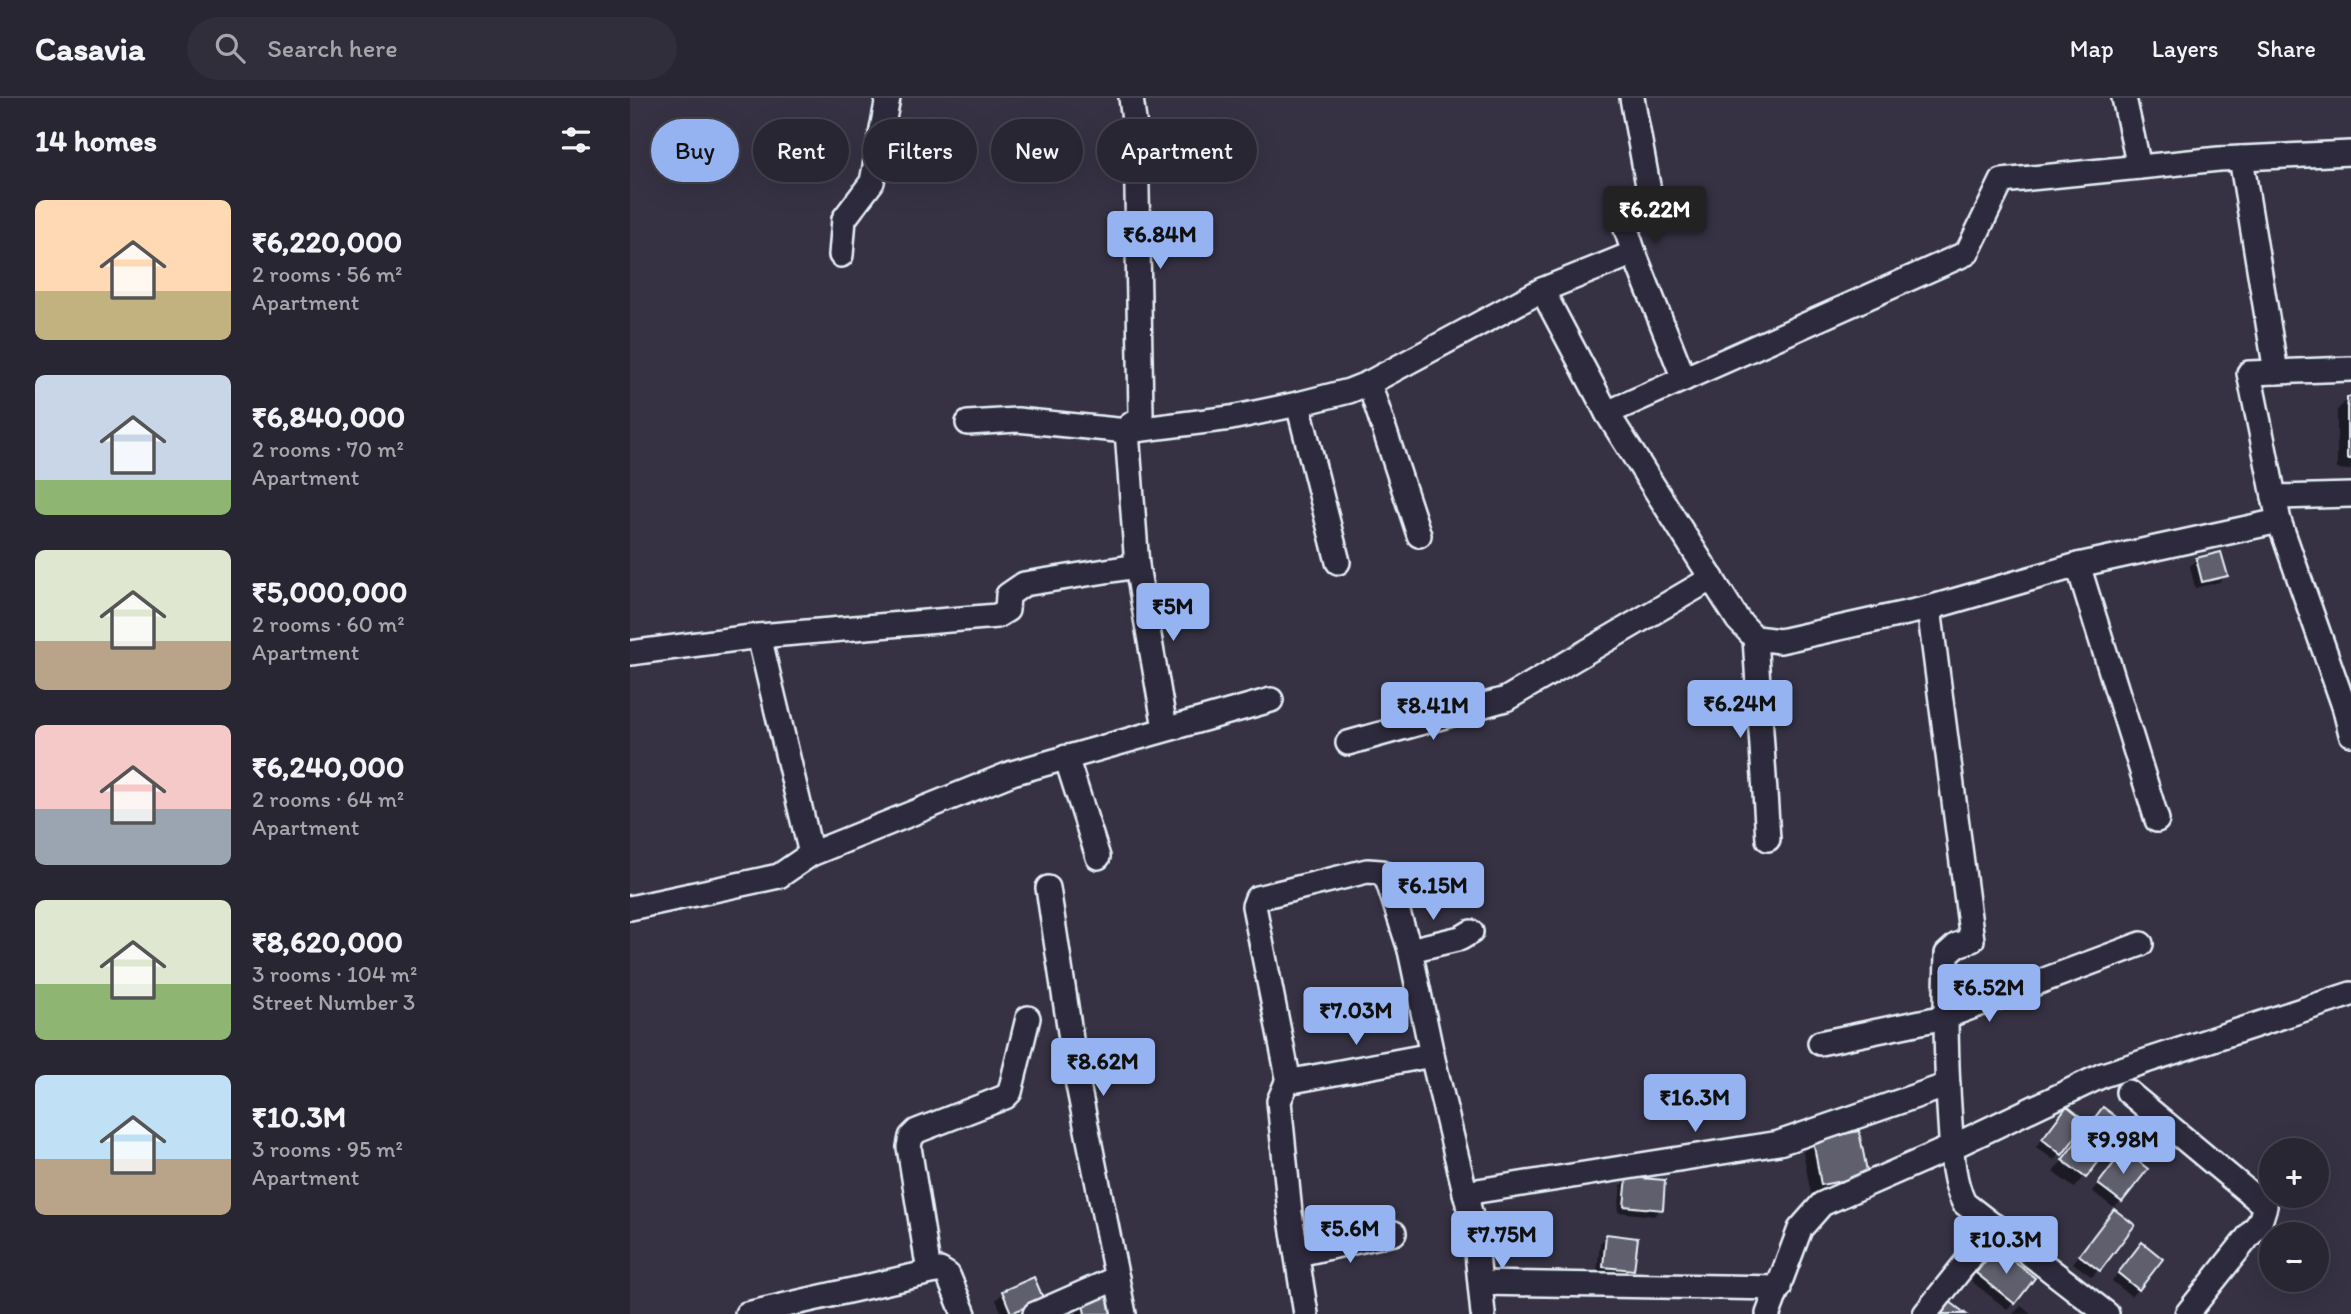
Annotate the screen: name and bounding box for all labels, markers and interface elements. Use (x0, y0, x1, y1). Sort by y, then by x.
search box (187, 17, 677, 80)
text: Casavia (35, 29, 145, 68)
icon: search (211, 29, 249, 67)
text: Search here (267, 32, 398, 64)
text: Map (2070, 34, 2114, 63)
text: Layers (2152, 34, 2219, 63)
text: Share (2257, 34, 2316, 63)
chip: Buy (651, 119, 739, 182)
chip: Rent (753, 119, 849, 182)
chip: Filters (863, 119, 977, 182)
chip: New (991, 119, 1083, 182)
chip: Apartment (1097, 119, 1257, 182)
icon: filters (557, 121, 595, 159)
text: 14 homes (35, 122, 157, 159)
pin: ₹6.22M (1598, 186, 1712, 246)
text: ₹6.22M (1619, 195, 1691, 223)
pin: ₹6.84M (1103, 212, 1217, 271)
text: ₹6.84M (1123, 220, 1197, 248)
text: ₹6,220,000 (252, 223, 402, 260)
icon: home (91, 228, 175, 312)
text: 2 rooms · 56 m² (252, 260, 403, 288)
text: Apartment (252, 288, 359, 316)
text: ₹6,840,000 (252, 398, 405, 435)
icon: home (91, 403, 175, 487)
text: 2 rooms · 70 m² (252, 435, 404, 463)
text: Apartment (252, 463, 359, 491)
text: ₹5,000,000 (252, 573, 408, 610)
icon: home (91, 578, 175, 662)
pin: ₹5M (1139, 584, 1207, 643)
text: ₹5M (1152, 592, 1194, 620)
text: 2 rooms · 60 m² (252, 610, 405, 638)
text: Apartment (252, 638, 359, 666)
pin: ₹6.24M (1683, 680, 1797, 740)
pin: ₹8.41M (1376, 682, 1490, 742)
text: ₹6.24M (1703, 689, 1777, 717)
text: ₹8.41M (1397, 691, 1469, 719)
text: ₹6,240,000 (252, 748, 404, 785)
icon: home (91, 753, 175, 837)
text: 2 rooms · 64 m² (252, 785, 404, 813)
text: Apartment (252, 813, 359, 841)
pin: ₹6.15M (1376, 862, 1490, 922)
text: ₹6.15M (1398, 871, 1468, 899)
text: ₹8,620,000 (252, 923, 403, 960)
icon: home (91, 928, 175, 1012)
text: 3 rooms · 104 m² (252, 960, 417, 988)
pin: ₹6.52M (1932, 964, 2046, 1024)
text: ₹6.52M (1953, 973, 2025, 1001)
text: Street Number 3 (252, 988, 415, 1016)
pin: ₹7.03M (1299, 988, 1413, 1047)
text: ₹7.03M (1319, 996, 1393, 1024)
pin: ₹8.62M (1046, 1038, 1160, 1098)
text: ₹8.62M (1067, 1047, 1139, 1075)
pin: ₹16.3M (1638, 1074, 1752, 1134)
text: ₹16.3M (1660, 1083, 1730, 1111)
text: ₹10.3M (252, 1098, 346, 1135)
icon: home (91, 1103, 175, 1187)
pin: ₹9.98M (2066, 1116, 2180, 1176)
text: ₹9.98M (2087, 1125, 2159, 1153)
text: 3 rooms · 95 m² (252, 1135, 403, 1163)
map controls (2259, 1138, 2329, 1292)
button: + (2259, 1138, 2329, 1208)
text: Apartment (252, 1163, 359, 1191)
pin: ₹5.6M (1301, 1206, 1399, 1265)
pin: ₹7.75M (1445, 1212, 1559, 1271)
text: ₹5.6M (1320, 1214, 1380, 1242)
pin: ₹10.3M (1949, 1216, 2063, 1276)
text: ₹7.75M (1467, 1220, 1537, 1248)
button: − (2259, 1222, 2329, 1292)
text: ₹10.3M (1970, 1225, 2042, 1253)

